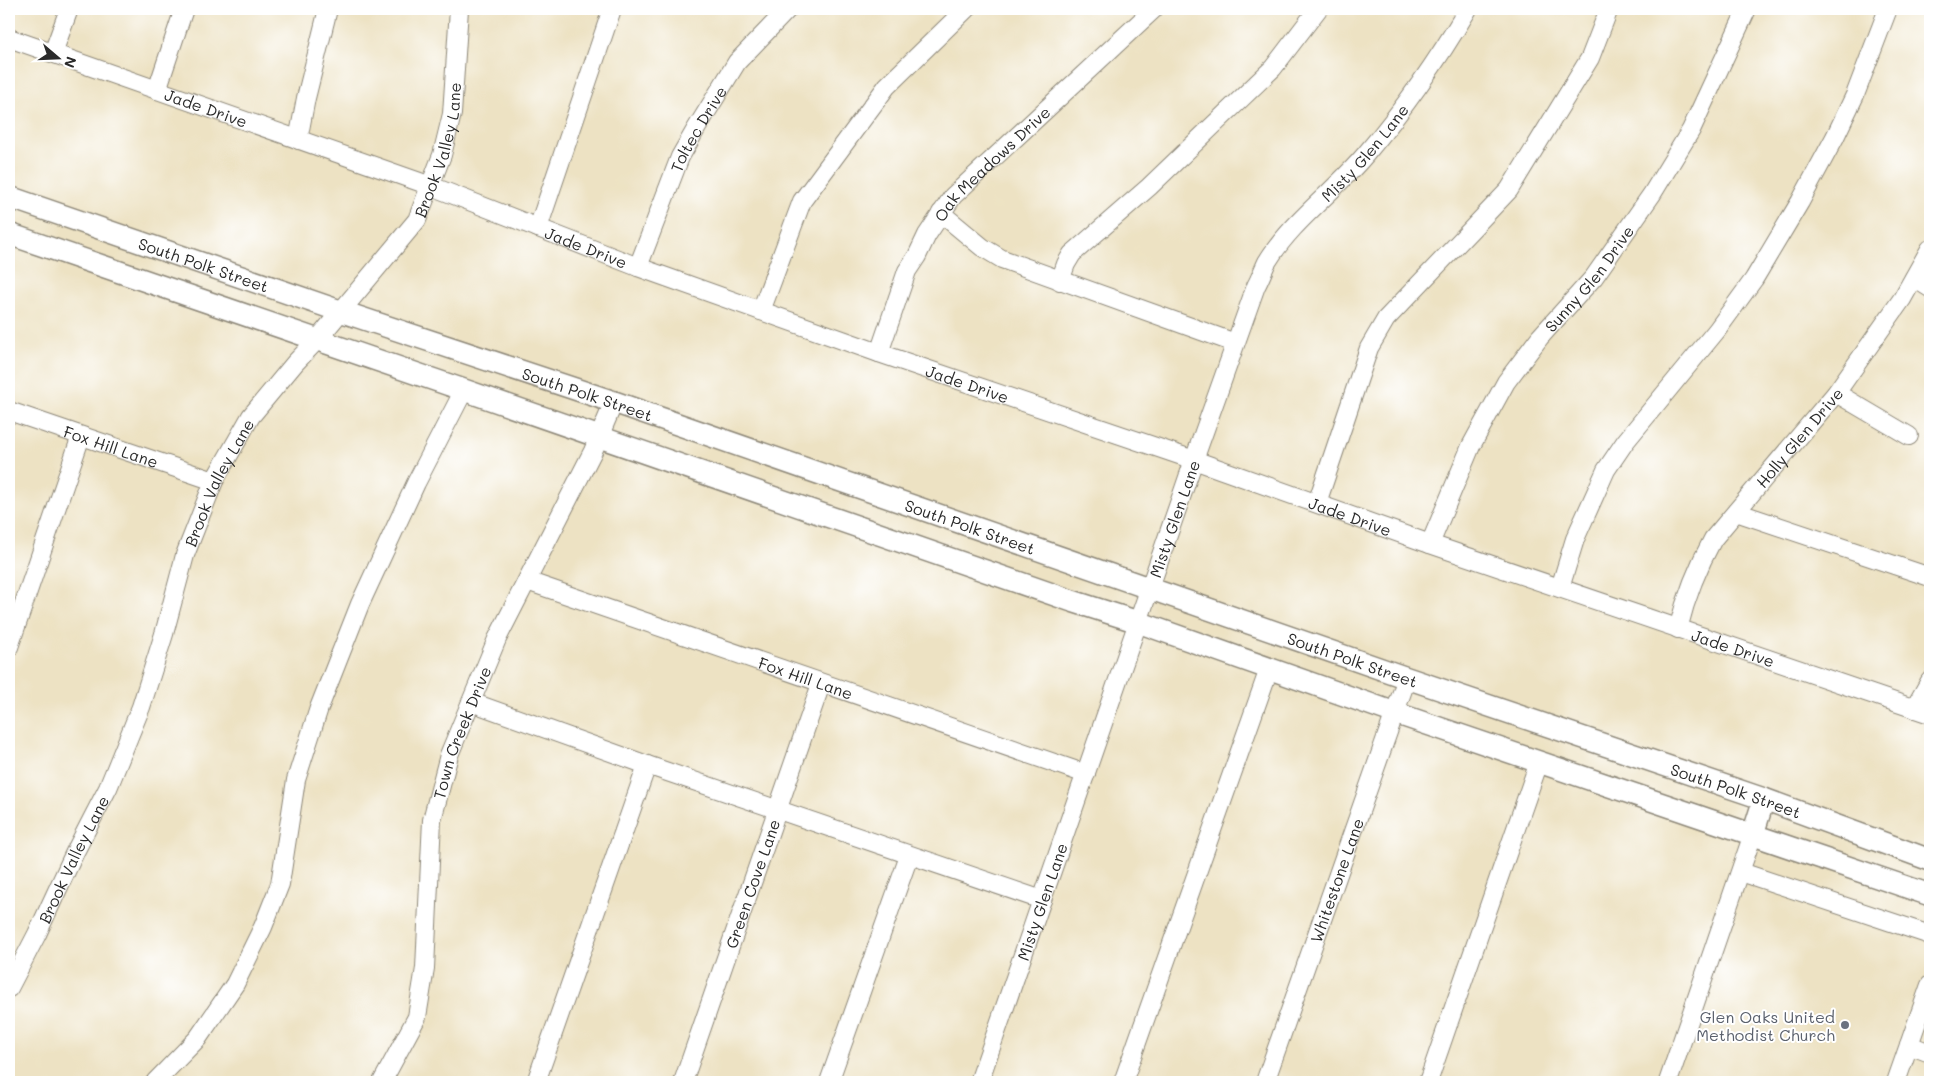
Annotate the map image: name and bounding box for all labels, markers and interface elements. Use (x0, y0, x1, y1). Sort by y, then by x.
north arrow (32, 32, 82, 82)
text: N (60, 54, 81, 71)
street label: Brook Valley Lane (409, 82, 465, 220)
street label: Toltec Drive (665, 82, 731, 175)
street label: Jade Drive (162, 83, 250, 131)
street label: Misty Glen Lane (1316, 99, 1412, 206)
street label: Oak Meadows Drive (929, 101, 1054, 225)
street label: Jade Drive (542, 221, 630, 272)
street label: Sunny Glen Drive (1539, 221, 1638, 336)
street label: South Polk Street (136, 232, 272, 296)
street label: Jade Drive (923, 359, 1012, 407)
street label: South Polk Street (520, 362, 656, 425)
street label: Holly Glen Drive (1751, 383, 1847, 492)
street label: Brook Valley Lane (179, 415, 258, 549)
street label: Fox Hill Lane (61, 420, 161, 472)
street label: Misty Glen Lane (1144, 457, 1204, 580)
street label: Jade Drive (1306, 491, 1395, 540)
street label: South Polk Street (902, 494, 1038, 558)
street label: Jade Drive (1689, 623, 1778, 671)
street label: South Polk Street (1285, 627, 1421, 691)
street label: Fox Hill Lane (756, 651, 856, 703)
street label: Town Creek Drive (427, 663, 495, 801)
street label: South Polk Street (1668, 758, 1804, 822)
street label: Brook Valley Lane (33, 792, 113, 926)
street label: Whitestone Lane (1304, 815, 1367, 945)
street label: Green Cove Lane (720, 816, 784, 951)
street label: Misty Glen Lane (1011, 840, 1071, 963)
place label: Glen Oaks United Methodist Church (1696, 1006, 1835, 1045)
marker: Glen Oaks United Methodist Church (1839, 1019, 1851, 1031)

